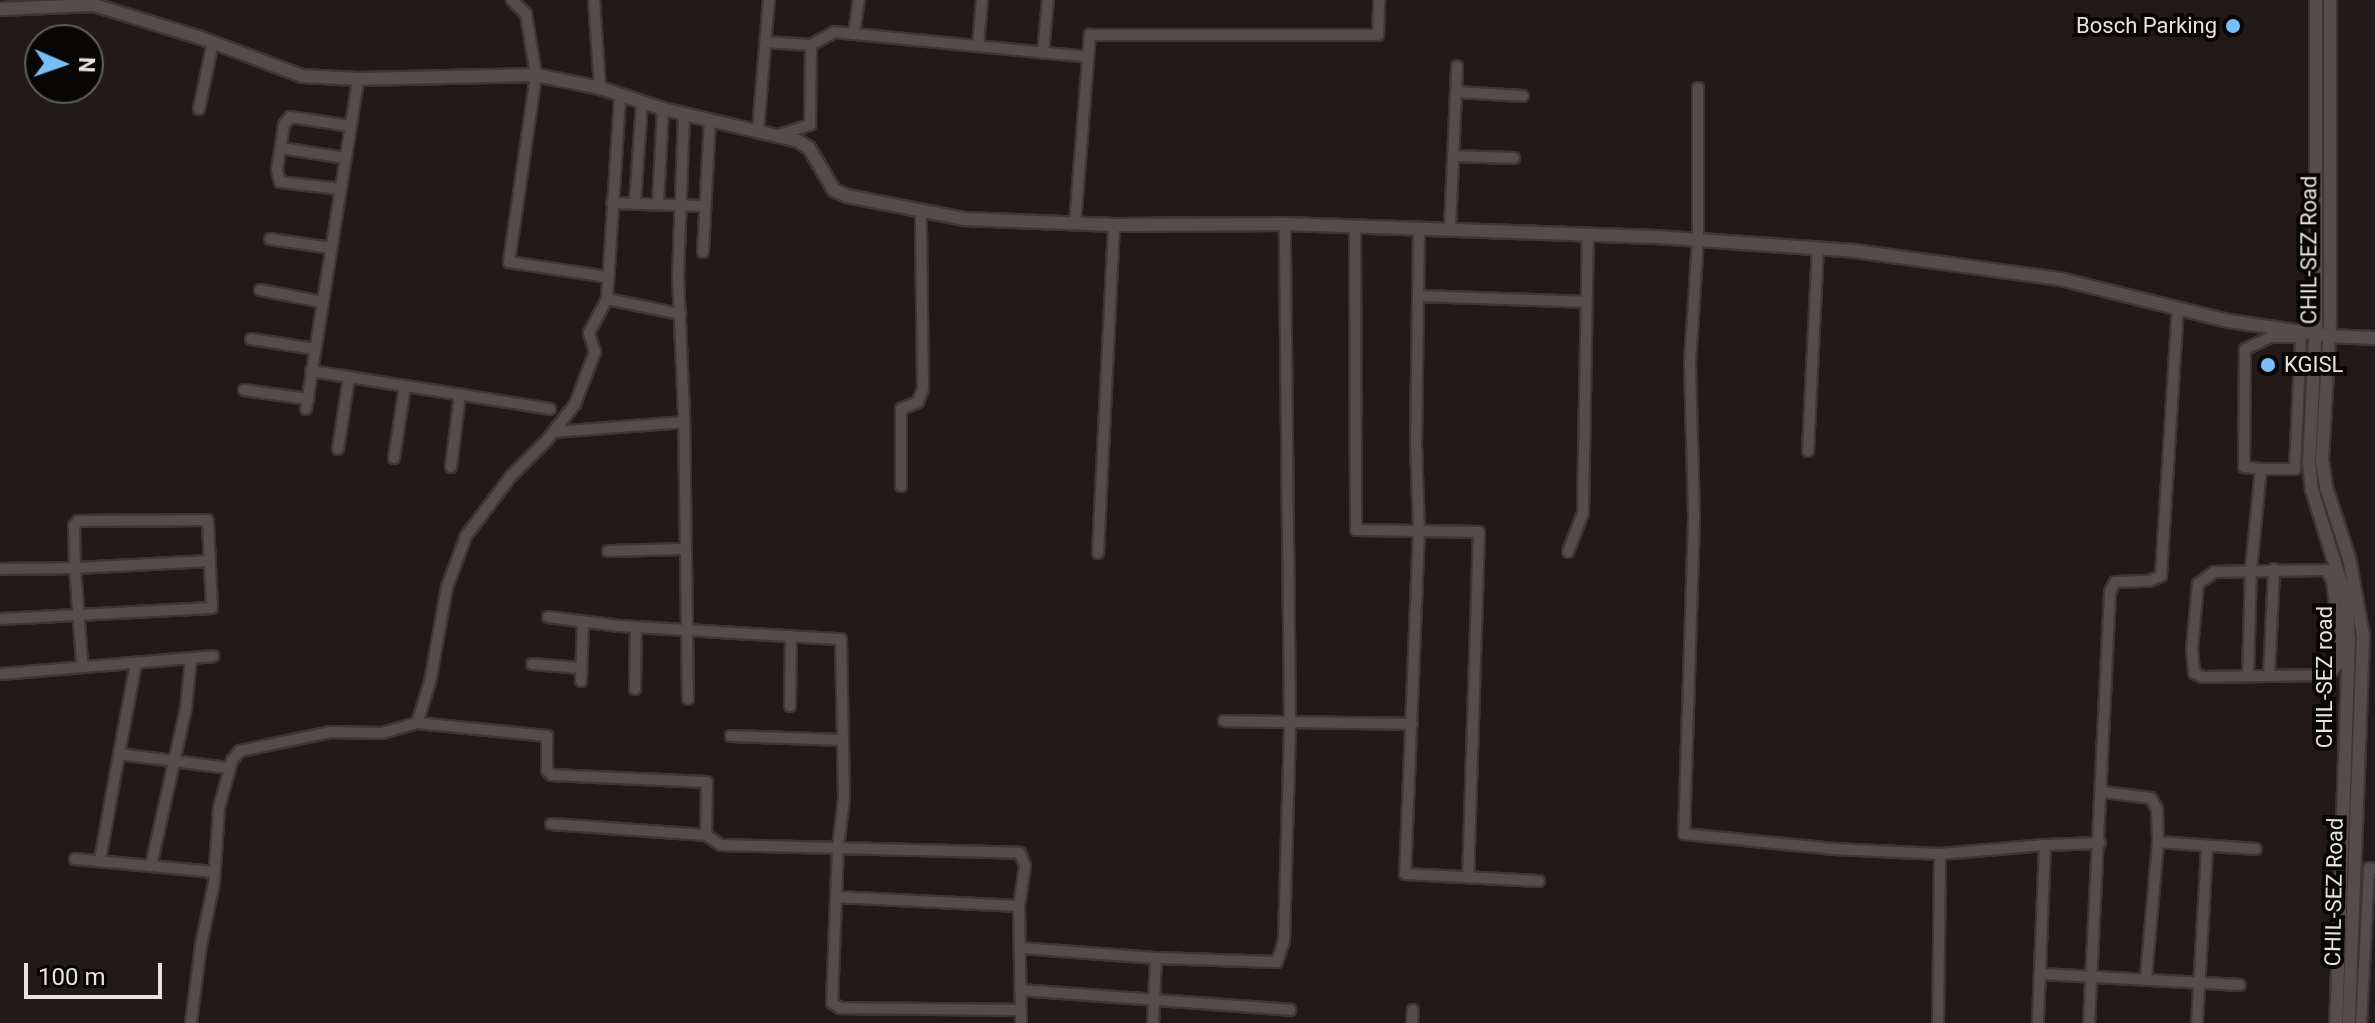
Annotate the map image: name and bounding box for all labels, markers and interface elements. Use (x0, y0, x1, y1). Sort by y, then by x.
place label: Bosch Parking (2076, 13, 2217, 39)
marker: Bosch Parking (2224, 17, 2242, 35)
north arrow (24, 24, 104, 104)
text: N (74, 57, 99, 73)
street label: CHIL-SEZ Road (2296, 176, 2322, 324)
place label: KGISL (2284, 352, 2343, 378)
marker: KGISL (2259, 356, 2277, 374)
street label: CHIL-SEZ road (2312, 606, 2338, 748)
street label: CHIL-SEZ Road (2320, 817, 2348, 967)
scale bar (28, 947, 166, 997)
text: 100 m (38, 963, 105, 991)

